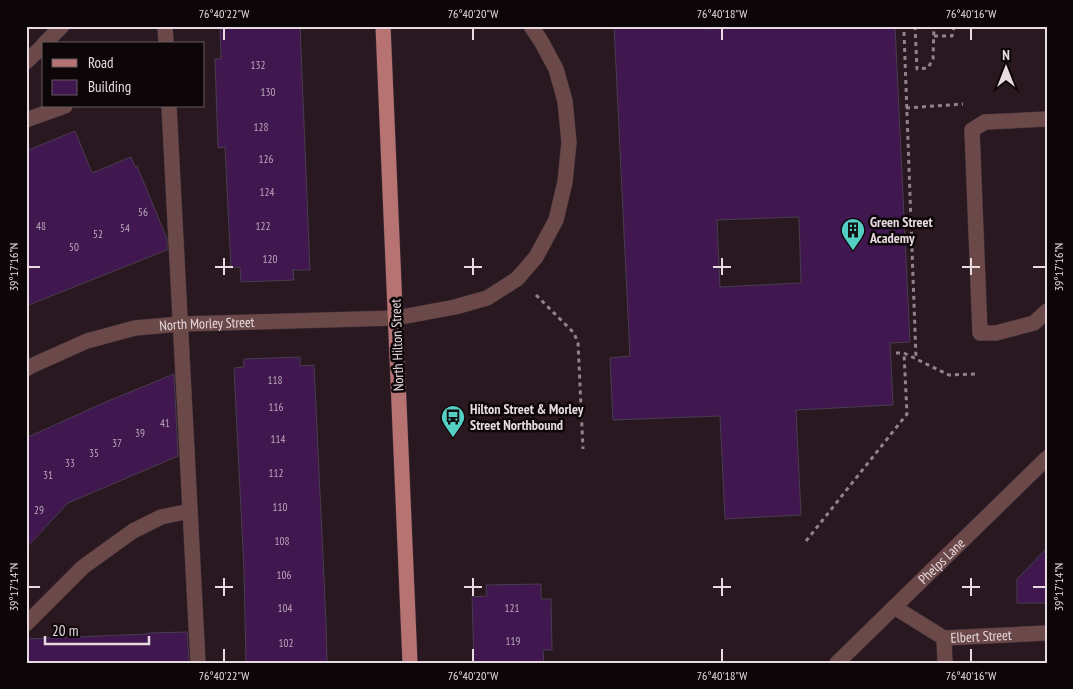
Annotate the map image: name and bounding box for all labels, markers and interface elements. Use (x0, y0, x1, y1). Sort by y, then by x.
text: 76°40'22"W (199, 6, 249, 21)
text: 76°40'20"W (448, 6, 498, 21)
text: 76°40'18"W (697, 6, 747, 21)
text: 76°40'16"W (946, 6, 996, 21)
legend (42, 42, 205, 108)
north arrow (980, 42, 1030, 92)
text: N (1002, 46, 1010, 64)
text: Road (88, 53, 114, 72)
house number: 132 (251, 58, 265, 72)
text: Building (88, 77, 131, 96)
house number: 130 (261, 85, 275, 99)
house number: 128 (254, 120, 268, 134)
house number: 126 (259, 152, 273, 166)
house number: 124 (260, 185, 274, 199)
house number: 56 (138, 205, 148, 219)
place label: Green Street Academy (869, 213, 933, 247)
building icon: Green Street Academy (840, 217, 866, 251)
house number: 48 (36, 219, 46, 233)
house number: 122 (256, 219, 270, 233)
house number: 54 (120, 221, 130, 235)
house number: 52 (93, 227, 103, 241)
house number: 50 (69, 240, 79, 254)
text: 39°17'16"N (6, 243, 21, 291)
text: 39°17'16"N (1051, 243, 1066, 291)
house number: 120 (263, 252, 277, 266)
street label: North Hilton Street (386, 298, 408, 391)
street label: North Morley Street (159, 313, 255, 335)
house number: 118 (268, 373, 282, 387)
house number: 116 (269, 400, 283, 414)
place label: Hilton Street & Morley Street Northbound (470, 400, 584, 434)
bus stop icon: Hilton Street & Morley Street Northbound (440, 404, 466, 438)
house number: 41 (160, 416, 170, 430)
house number: 39 (135, 426, 145, 440)
house number: 114 (271, 432, 285, 446)
house number: 37 (112, 436, 122, 450)
house number: 35 (89, 446, 99, 460)
house number: 33 (65, 456, 75, 470)
house number: 112 (269, 466, 283, 480)
house number: 31 (43, 468, 53, 482)
house number: 110 (273, 500, 287, 514)
house number: 29 (34, 503, 44, 517)
house number: 108 (275, 534, 289, 548)
street label: Phelps Lane (914, 534, 969, 588)
text: 39°17'14"N (6, 563, 21, 611)
text: 39°17'14"N (1051, 563, 1066, 611)
house number: 106 (277, 568, 291, 582)
house number: 104 (278, 601, 292, 615)
house number: 121 (505, 601, 519, 615)
scale bar (45, 614, 149, 646)
text: 20 m (52, 621, 78, 640)
street label: Elbert Street (950, 626, 1012, 647)
house number: 119 (506, 634, 520, 648)
house number: 102 (279, 636, 293, 650)
text: 76°40'22"W (199, 668, 249, 683)
text: 76°40'20"W (448, 668, 498, 683)
text: 76°40'18"W (697, 668, 747, 683)
text: 76°40'16"W (946, 668, 996, 683)

